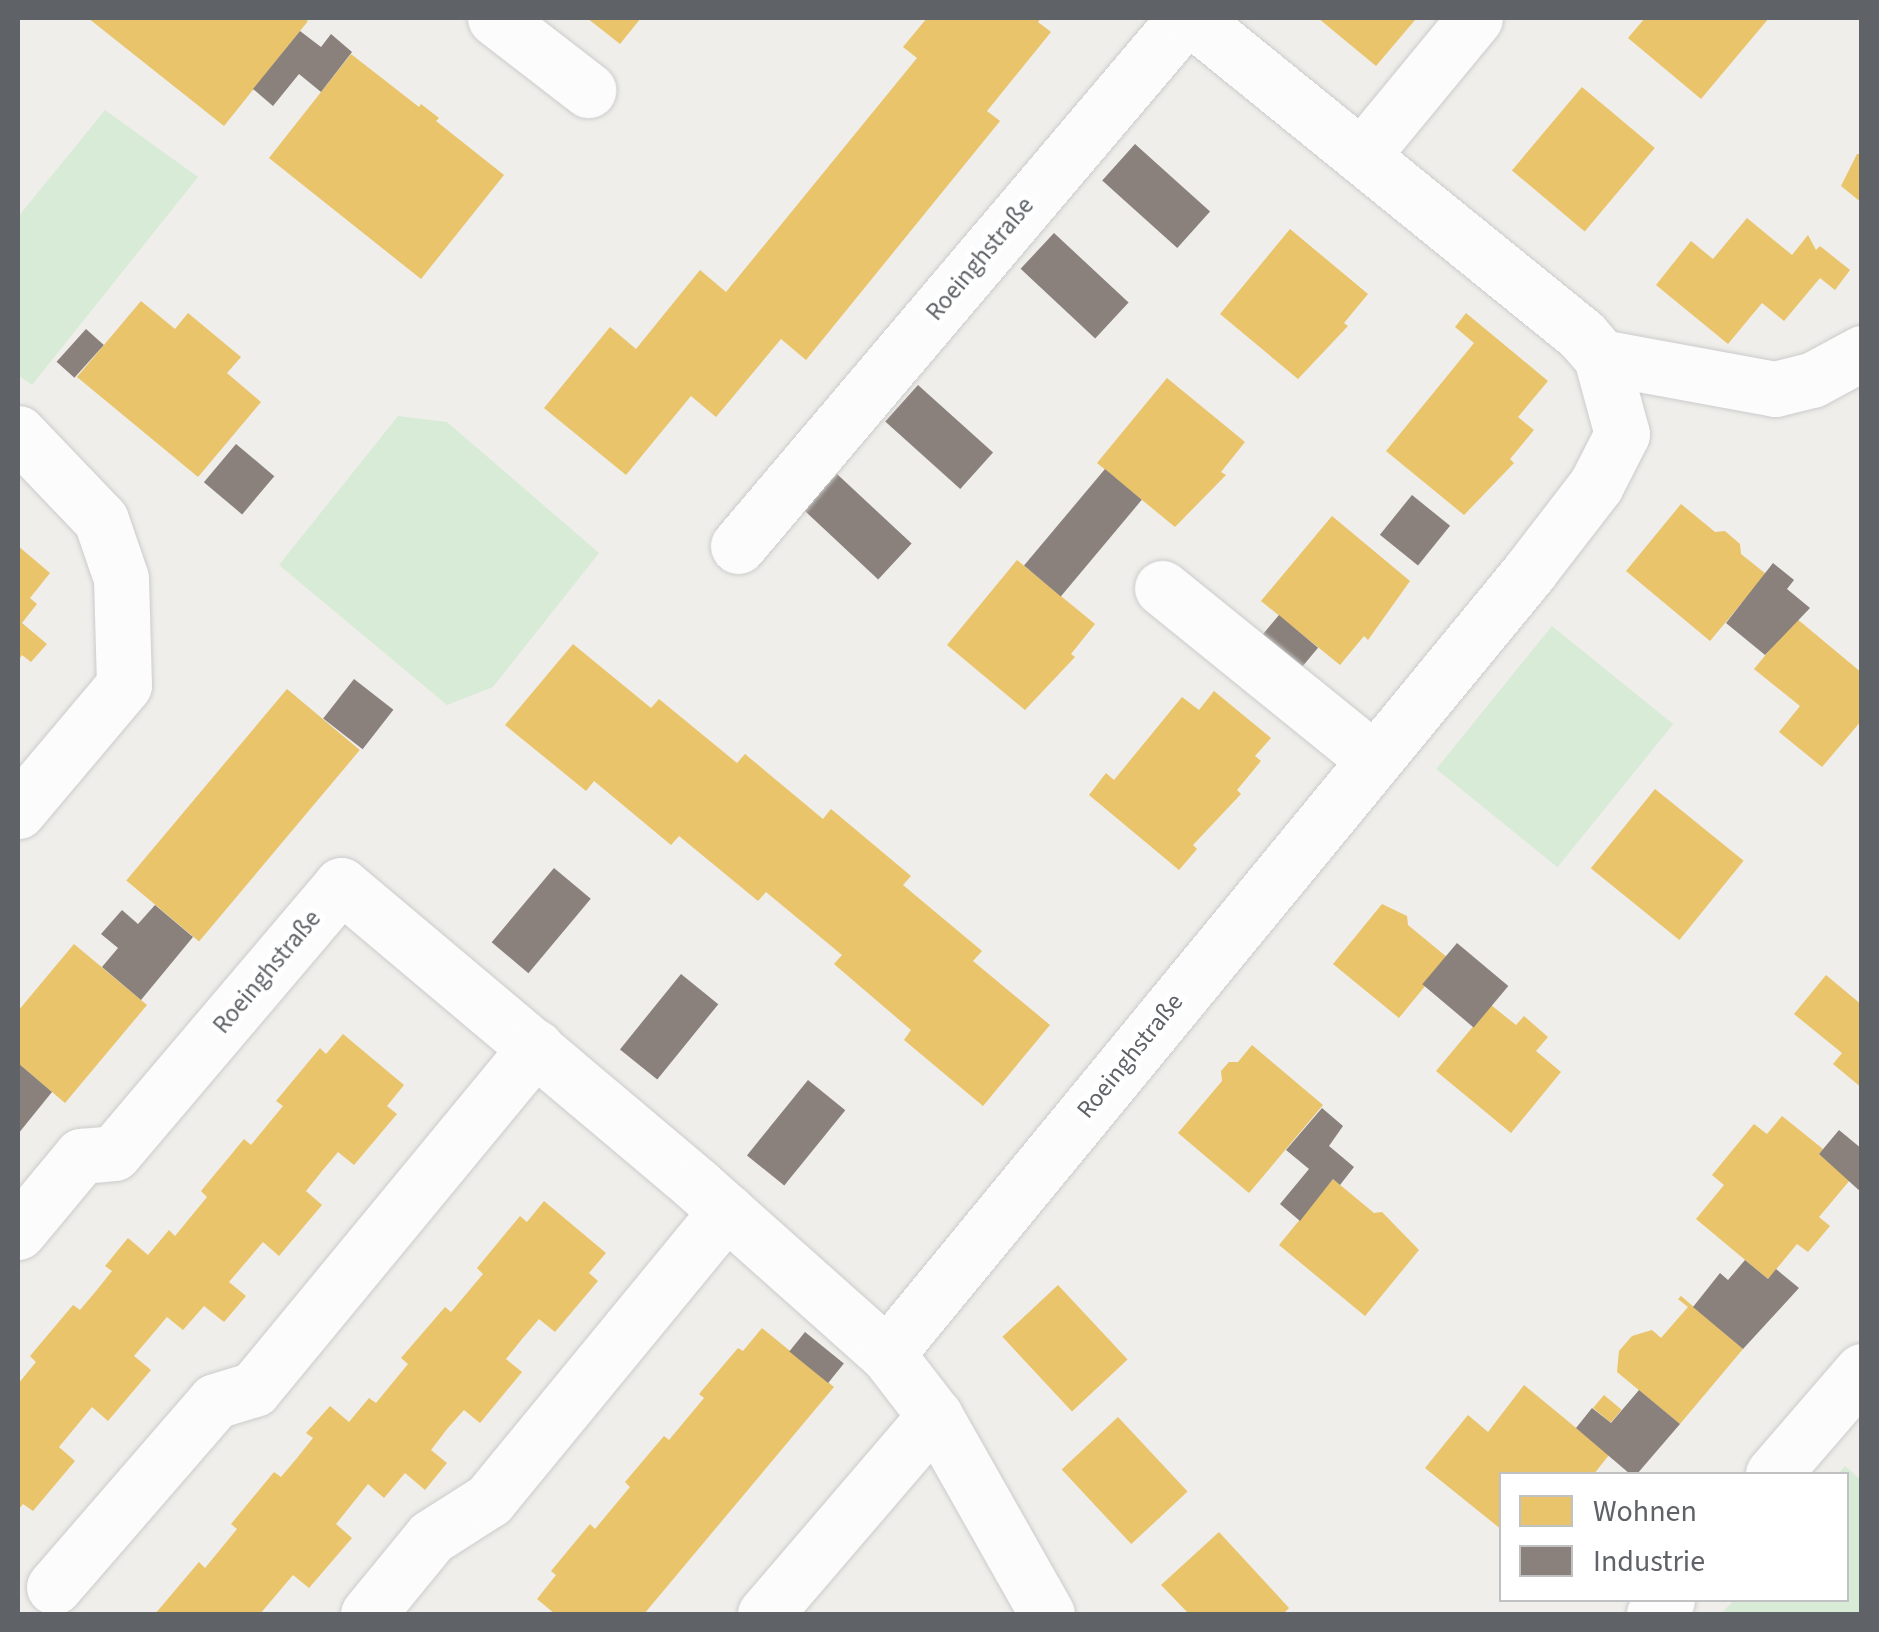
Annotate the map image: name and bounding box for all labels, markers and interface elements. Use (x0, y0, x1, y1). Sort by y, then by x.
street label: Roeinghstraße (920, 191, 1040, 327)
street label: Roeinghstraße (207, 904, 327, 1040)
street label: Roeinghstraße (1071, 988, 1189, 1124)
legend (1499, 1472, 1849, 1602)
text: Wohnen (1593, 1490, 1697, 1533)
text: Industrie (1593, 1540, 1705, 1583)

